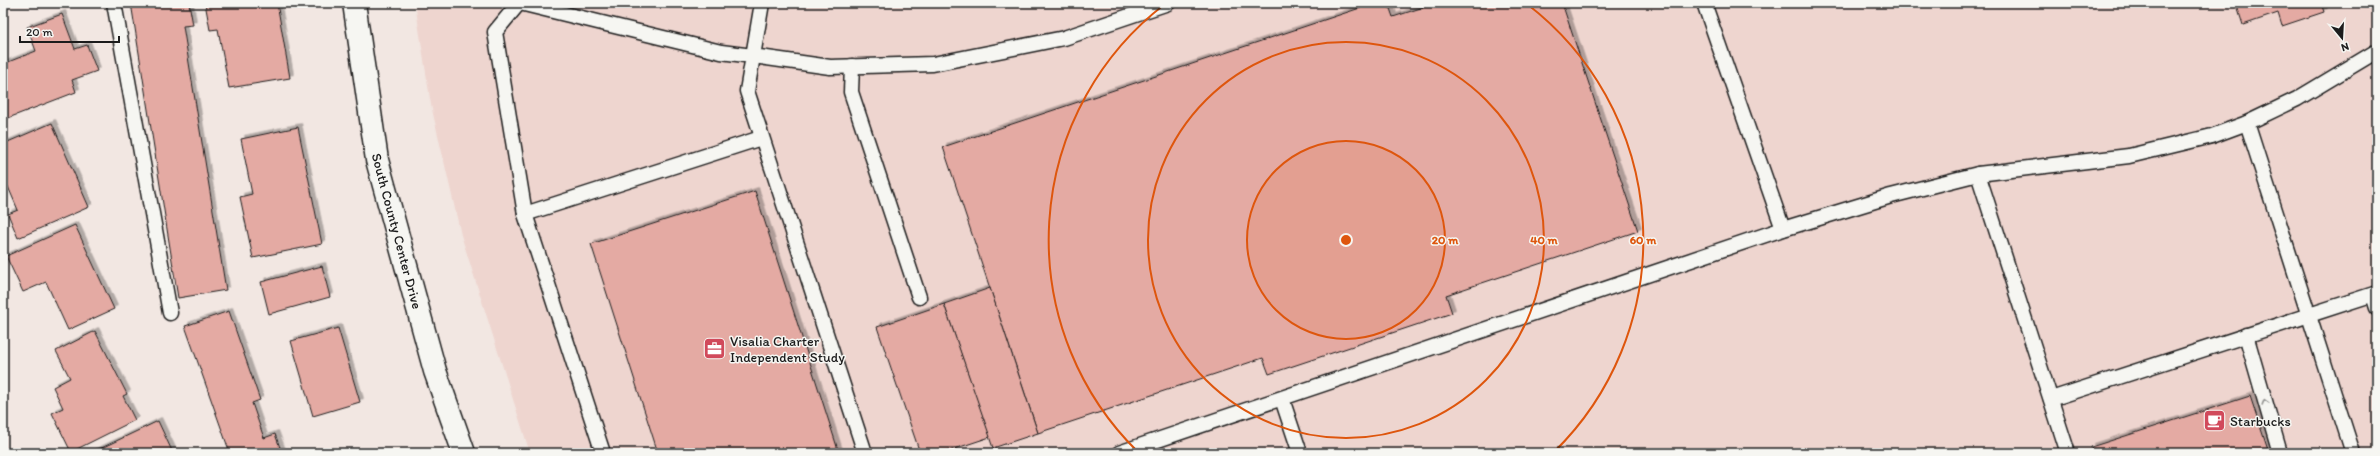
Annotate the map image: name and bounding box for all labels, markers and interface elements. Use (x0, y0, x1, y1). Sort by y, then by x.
scale bar (20, 18, 119, 44)
north arrow (2322, 18, 2362, 58)
text: 20 m (26, 25, 53, 39)
text: N (2339, 40, 2350, 54)
street label: South County Center Drive (368, 151, 426, 311)
centre of rings (1339, 233, 1353, 247)
text: 20 m (1432, 233, 1459, 247)
text: 40 m (1530, 233, 1559, 247)
text: 60 m (1630, 233, 1657, 247)
place label: Visalia Charter Independent Study (730, 333, 845, 366)
office icon: Visalia Charter Independent Study (702, 336, 728, 362)
one-way arrow (2261, 399, 2270, 406)
cafe icon: Starbucks (2202, 408, 2228, 434)
place label: Starbucks (2230, 413, 2291, 430)

